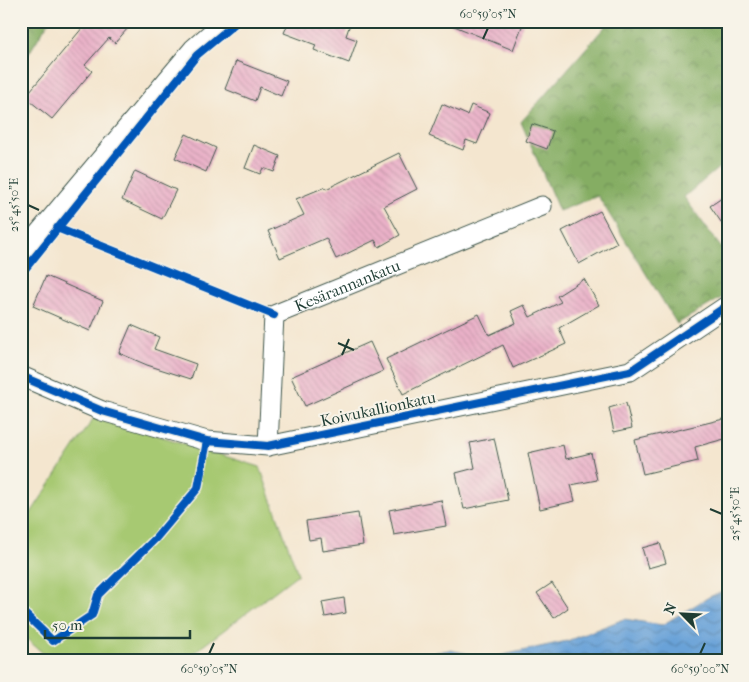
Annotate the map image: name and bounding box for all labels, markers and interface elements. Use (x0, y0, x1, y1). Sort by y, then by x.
text: 60°59'05"N (459, 7, 517, 21)
text: 25°45'50"E (7, 178, 21, 232)
street label: Kesärannankatu (291, 255, 403, 315)
street label: Koivukallionkatu (319, 387, 437, 431)
text: 25°45'50"E (728, 487, 742, 541)
north arrow (656, 590, 706, 640)
text: N (661, 600, 681, 617)
scale bar (45, 607, 190, 639)
text: 50 m (52, 616, 83, 634)
text: 60°59'05"N (180, 662, 238, 676)
text: 60°59'00"N (671, 662, 729, 676)

